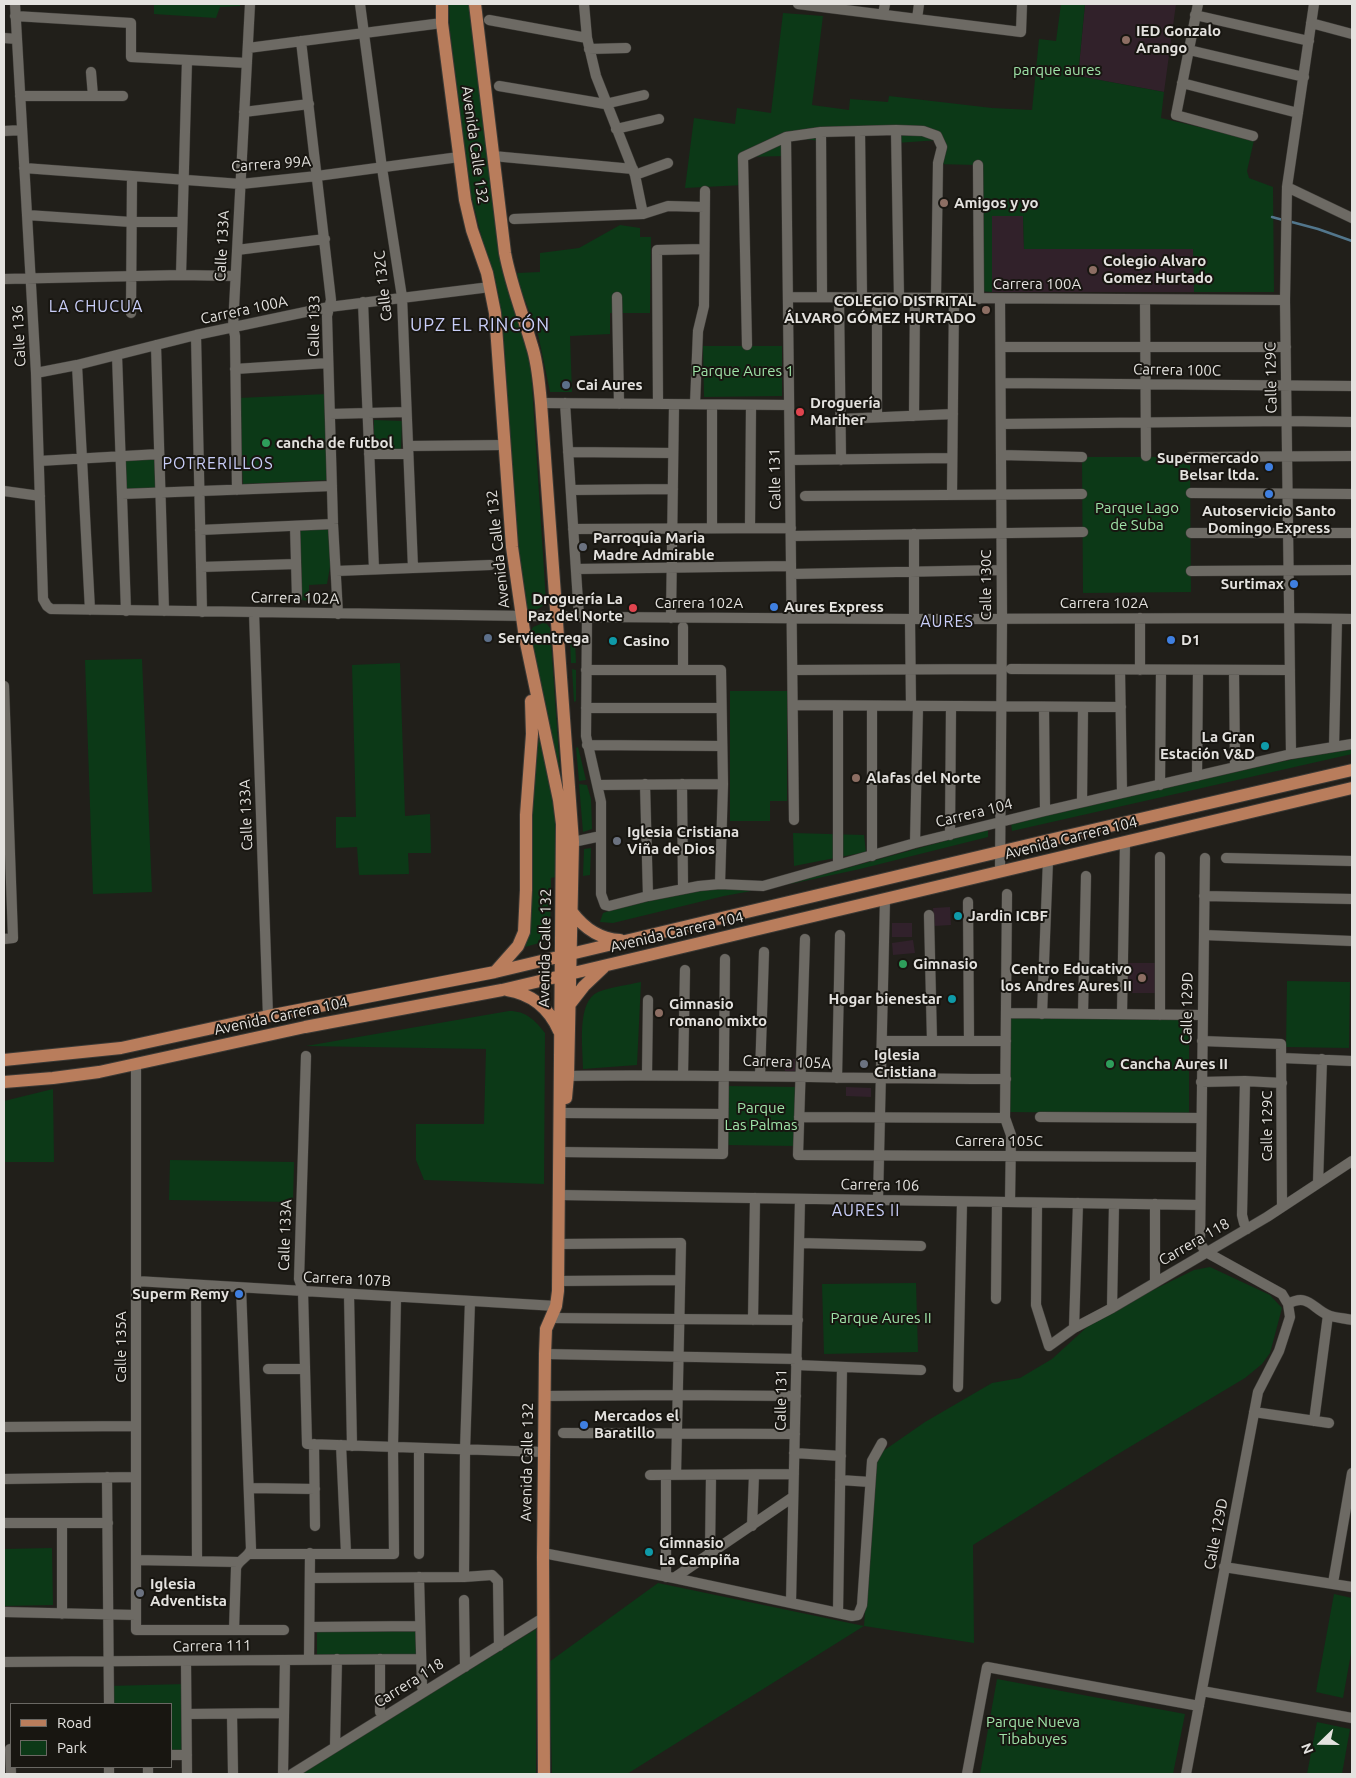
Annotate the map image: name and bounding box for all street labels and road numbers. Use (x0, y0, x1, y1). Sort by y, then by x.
street label: Avenida Calle 132 (458, 85, 492, 205)
street label: Carrera 99A (230, 152, 312, 176)
street label: Calle 133A (211, 210, 233, 282)
street label: Calle 132C (370, 250, 396, 322)
street label: Carrera 100A (993, 275, 1081, 293)
street label: Carrera 100A (199, 292, 289, 328)
street label: Calle 133 (304, 295, 324, 357)
street label: Calle 136 (8, 305, 30, 367)
street label: Calle 129C (1261, 342, 1281, 414)
street label: Carrera 100C (1133, 360, 1221, 380)
street label: Calle 131 (765, 448, 785, 510)
street label: Avenida Calle 132 (483, 489, 513, 609)
street label: Calle 130C (977, 549, 995, 621)
street label: Carrera 102A (251, 588, 339, 608)
street label: Carrera 102A (655, 594, 743, 612)
street label: Carrera 102A (1060, 594, 1148, 612)
street label: Calle 133A (236, 779, 256, 851)
street label: Carrera 104 (934, 795, 1014, 831)
street label: Avenida Carrera 104 (1003, 813, 1139, 863)
street label: Avenida Calle 132 (535, 888, 555, 1008)
street label: Avenida Carrera 104 (609, 908, 745, 956)
street label: Calle 129D (1177, 972, 1197, 1044)
street label: Avenida Carrera 104 (213, 993, 349, 1039)
street label: Carrera 105A (742, 1051, 832, 1073)
street label: Calle 129C (1258, 1090, 1276, 1162)
street label: Carrera 105C (955, 1132, 1043, 1150)
street label: Carrera 106 (840, 1175, 920, 1195)
street label: Calle 133A (275, 1199, 295, 1271)
street label: Carrera 118 (1155, 1215, 1233, 1269)
street label: Carrera 107B (302, 1268, 392, 1290)
street label: Calle 135A (112, 1311, 130, 1383)
street label: Calle 131 (771, 1369, 791, 1431)
street label: Avenida Calle 132 (517, 1402, 537, 1522)
street label: Calle 129D (1200, 1497, 1232, 1571)
street label: Carrera 111 (172, 1636, 252, 1656)
street label: Carrera 118 (371, 1655, 447, 1711)

